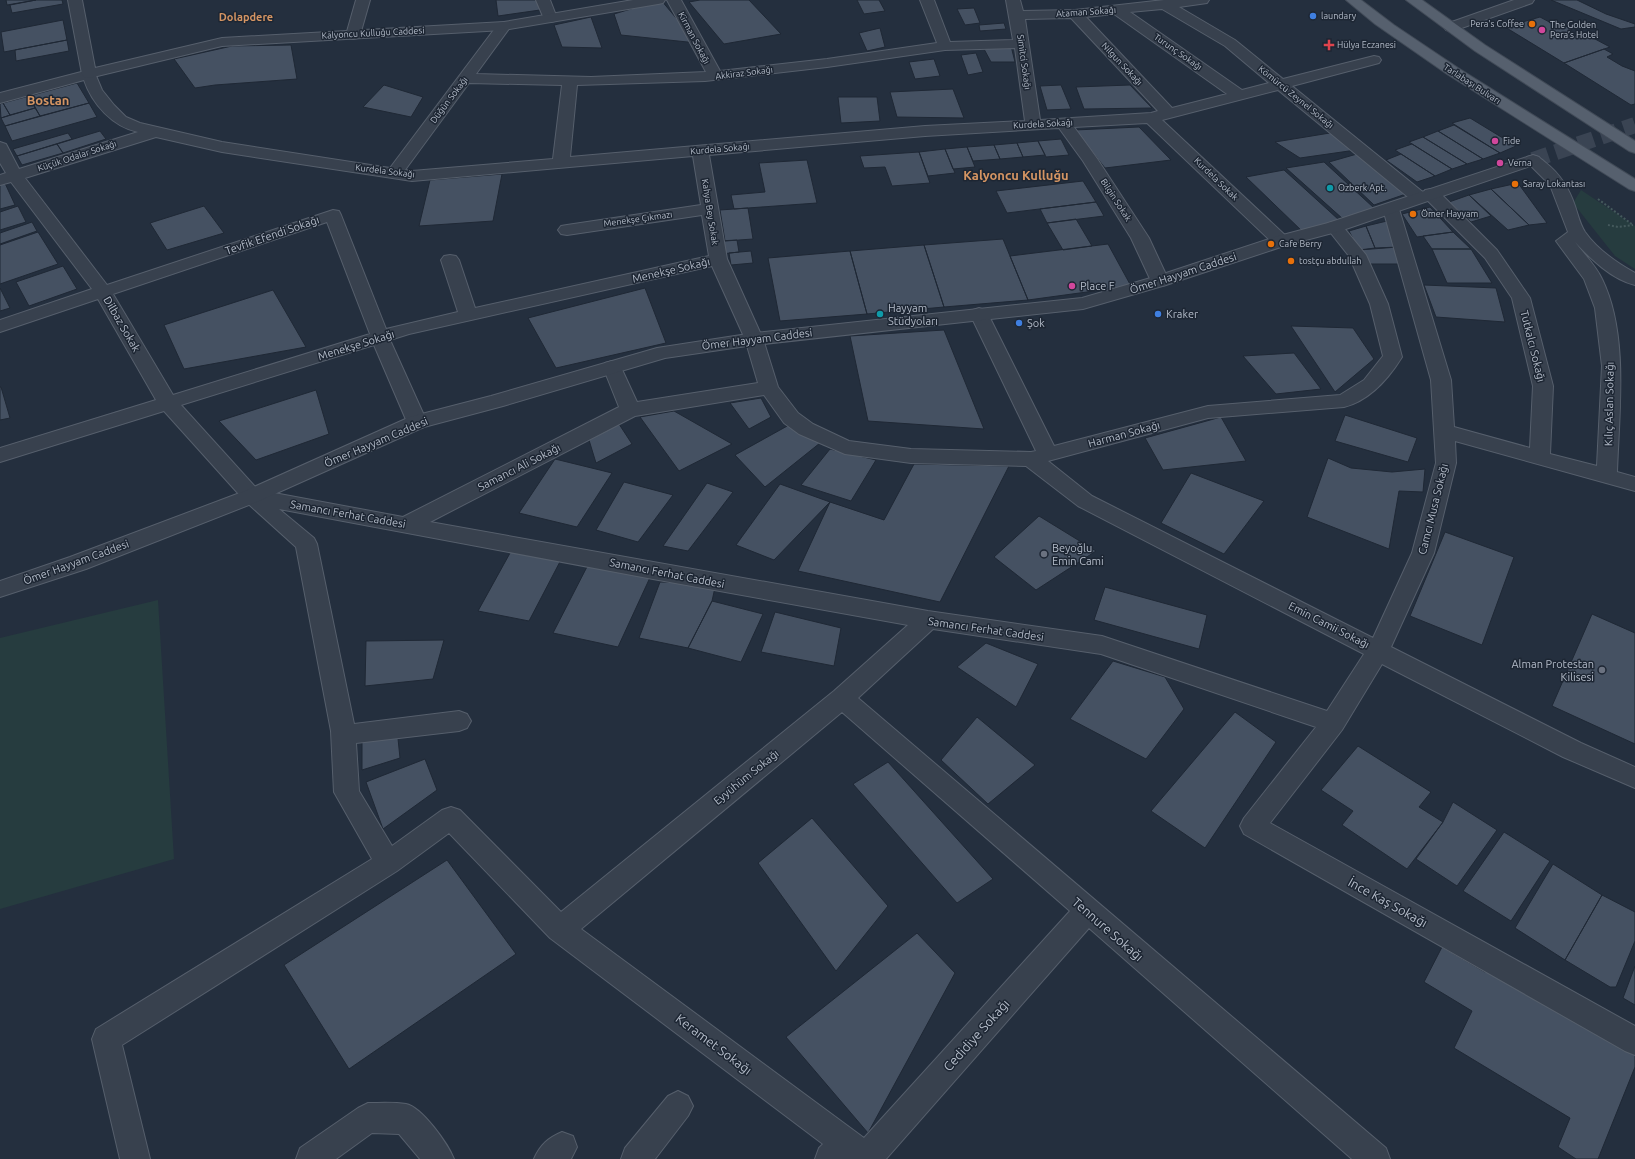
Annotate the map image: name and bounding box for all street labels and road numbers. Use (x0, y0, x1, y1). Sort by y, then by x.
street label: Ataman Sokağı (1056, 5, 1116, 19)
street label: Kirman Sokağı (676, 10, 712, 66)
street label: Kalyoncu Kulluğu Caddesi (321, 25, 425, 41)
street label: Turunç Sokağı (1152, 32, 1204, 72)
street label: Simitci Sokağı (1015, 34, 1033, 90)
street label: Nilgun Sokağı (1100, 40, 1144, 88)
street label: Tarlabaşı Bulvarı (1442, 62, 1502, 106)
street label: Kömürcü Zeynel Sokağı (1256, 64, 1336, 130)
street label: Akkiraz Sokağı (715, 65, 773, 81)
street label: Düğün Sokağı (428, 75, 470, 125)
street label: Kurdela Sokağı (1013, 117, 1073, 131)
street label: Küçük Odalar Sokağı (36, 139, 118, 173)
street label: Kurdela Sokağı (690, 141, 750, 157)
street label: Kurdela Sokak (1192, 156, 1240, 203)
street label: Kurdela Sokağı (355, 162, 415, 180)
street label: Bilgin Sokak (1099, 177, 1134, 223)
street label: Kahya Bey Sokak (700, 178, 720, 246)
street label: Menekşe Çıkmazı (603, 209, 673, 229)
street label: Tevfik Efendi Sokağı (223, 213, 321, 257)
street label: Ömer Hayyam Caddesi (1128, 250, 1238, 296)
street label: Menekşe Sokağı (631, 255, 711, 285)
street label: Dilbaz Sokak (101, 294, 143, 354)
street label: Tutkalcı Sokağı (1518, 309, 1548, 383)
street label: Ömer Hayyam Caddesi (701, 326, 813, 352)
street label: Menekşe Sokağı (316, 328, 396, 362)
street label: Kılıç Aslan Sokağı (1602, 362, 1616, 446)
street label: Ömer Hayyam Caddesi (322, 415, 430, 469)
street label: Harman Sokağı (1087, 419, 1161, 449)
street label: Samancı Ali Sokağı (476, 441, 562, 493)
street label: Camcı Musa Sokağı (1416, 462, 1450, 556)
street label: Samancı Ferhat Caddesi (289, 498, 407, 530)
street label: Ömer Hayyam Caddesi (22, 537, 130, 587)
street label: Samancı Ferhat Caddesi (609, 556, 725, 590)
street label: Emin Camii Sokağı (1286, 599, 1372, 651)
street label: Samancı Ferhat Caddesi (927, 615, 1045, 643)
street label: Eyyühüm Sokağı (711, 747, 781, 807)
street label: İnce Kaş Sokağı (1346, 874, 1431, 930)
street label: Tennure Sokağı (1070, 894, 1146, 964)
street label: Cedidiye Sokağı (940, 996, 1012, 1074)
street label: Keramet Sokağı (673, 1011, 755, 1077)

